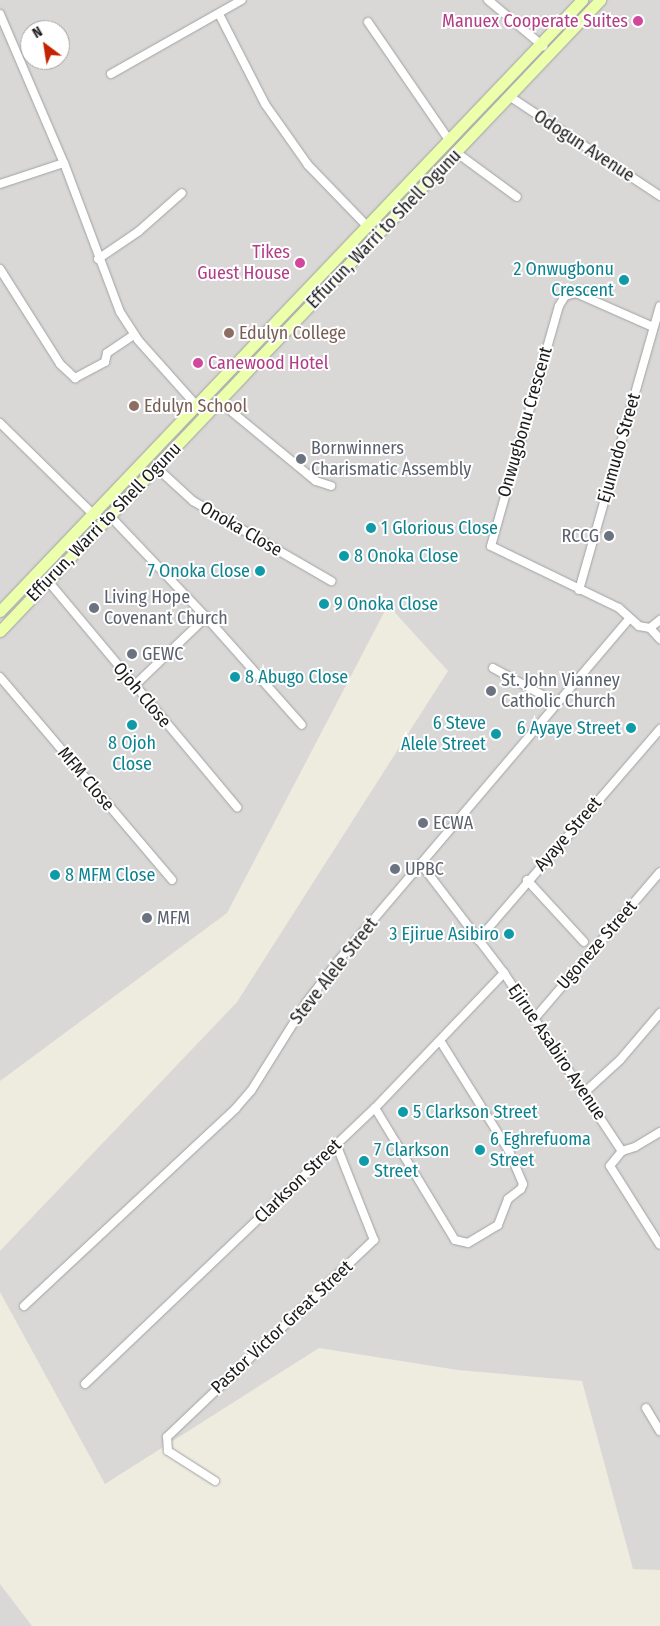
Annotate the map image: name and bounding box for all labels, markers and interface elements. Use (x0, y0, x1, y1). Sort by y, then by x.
place label: Manuex Cooperate Suites (442, 10, 628, 32)
marker: Manuex Cooperate Suites (632, 15, 644, 27)
north arrow (20, 20, 70, 70)
text: N (30, 23, 45, 42)
street label: Odogun Avenue (530, 105, 638, 187)
street label: Effurun, Warri to Shell Ogunu (302, 145, 466, 313)
place label: Tikes Guest House (197, 242, 290, 284)
marker: Tikes Guest House (294, 257, 306, 269)
place label: 2 Onwugbonu Crescent (513, 259, 614, 302)
marker: 2 Onwugbonu Crescent (618, 274, 630, 286)
place label: Edulyn College (239, 322, 346, 344)
marker: Edulyn College (223, 327, 235, 339)
street label: Onwugbonu Crescent (493, 344, 557, 500)
place label: Canewood Hotel (208, 352, 328, 374)
marker: Canewood Hotel (192, 357, 204, 369)
street label: Ejumudo Street (593, 391, 645, 505)
place label: Edulyn School (144, 395, 247, 417)
marker: Edulyn School (128, 400, 140, 412)
street label: Effurun, Warri to Shell Ogunu (22, 438, 186, 606)
place label: Bornwinners Charismatic Assembly (311, 438, 471, 480)
marker: Bornwinners Charismatic Assembly (295, 453, 307, 465)
street label: Onoka Close (196, 497, 286, 561)
place label: 1 Glorious Close (381, 517, 498, 539)
marker: 1 Glorious Close (365, 522, 377, 534)
place label: RCCG (561, 525, 599, 547)
marker: RCCG (603, 530, 615, 542)
place label: 8 Onoka Close (354, 545, 458, 567)
marker: 8 Onoka Close (338, 550, 350, 562)
place label: 7 Onoka Close (147, 560, 250, 582)
marker: 7 Onoka Close (254, 565, 266, 577)
place label: Living Hope Covenant Church (104, 587, 228, 630)
place label: 9 Onoka Close (334, 593, 438, 615)
marker: 9 Onoka Close (318, 598, 330, 610)
marker: Living Hope Covenant Church (88, 602, 100, 614)
place label: GEWC (142, 643, 183, 665)
marker: GEWC (126, 648, 138, 660)
street label: Ojoh Close (108, 658, 176, 732)
place label: 8 Abugo Close (245, 666, 348, 688)
place label: St. John Vianney Catholic Church (501, 670, 620, 712)
marker: 8 Abugo Close (229, 671, 241, 683)
marker: St. John Vianney Catholic Church (485, 685, 497, 697)
place label: 6 Steve Alele Street (401, 713, 486, 756)
place label: 6 Ayaye Street (517, 717, 621, 739)
marker: 8 Ojoh Close (126, 719, 138, 731)
marker: 6 Ayaye Street (625, 722, 637, 734)
marker: 6 Steve Alele Street (490, 728, 502, 740)
place label: 8 Ojoh Close (108, 733, 156, 776)
street label: MFM Close (53, 743, 119, 815)
street label: Ayaye Street (530, 793, 606, 875)
place label: ECWA (433, 812, 473, 834)
marker: ECWA (417, 817, 429, 829)
place label: UPBC (405, 858, 444, 880)
marker: UPBC (389, 863, 401, 875)
place label: 8 MFM Close (65, 864, 155, 886)
marker: 8 MFM Close (49, 869, 61, 881)
street label: Ugoneze Street (552, 896, 642, 994)
place label: MFM (157, 907, 190, 929)
marker: MFM (141, 912, 153, 924)
street label: Steve Alele Street (286, 913, 382, 1029)
place label: 3 Ejirue Asibiro (389, 923, 499, 945)
marker: 3 Ejirue Asibiro (503, 928, 515, 940)
street label: Ejirue Asabiro Avenue (503, 980, 611, 1124)
place label: 5 Clarkson Street (413, 1101, 538, 1123)
marker: 5 Clarkson Street (397, 1106, 409, 1118)
place label: 6 Eghrefuoma Street (490, 1129, 591, 1172)
street label: Clarkson Street (250, 1134, 346, 1228)
place label: 7 Clarkson Street (374, 1140, 449, 1182)
marker: 6 Eghrefuoma Street (474, 1144, 486, 1156)
marker: 7 Clarkson Street (358, 1155, 370, 1167)
street label: Pastor Victor Great Street (207, 1256, 357, 1398)

